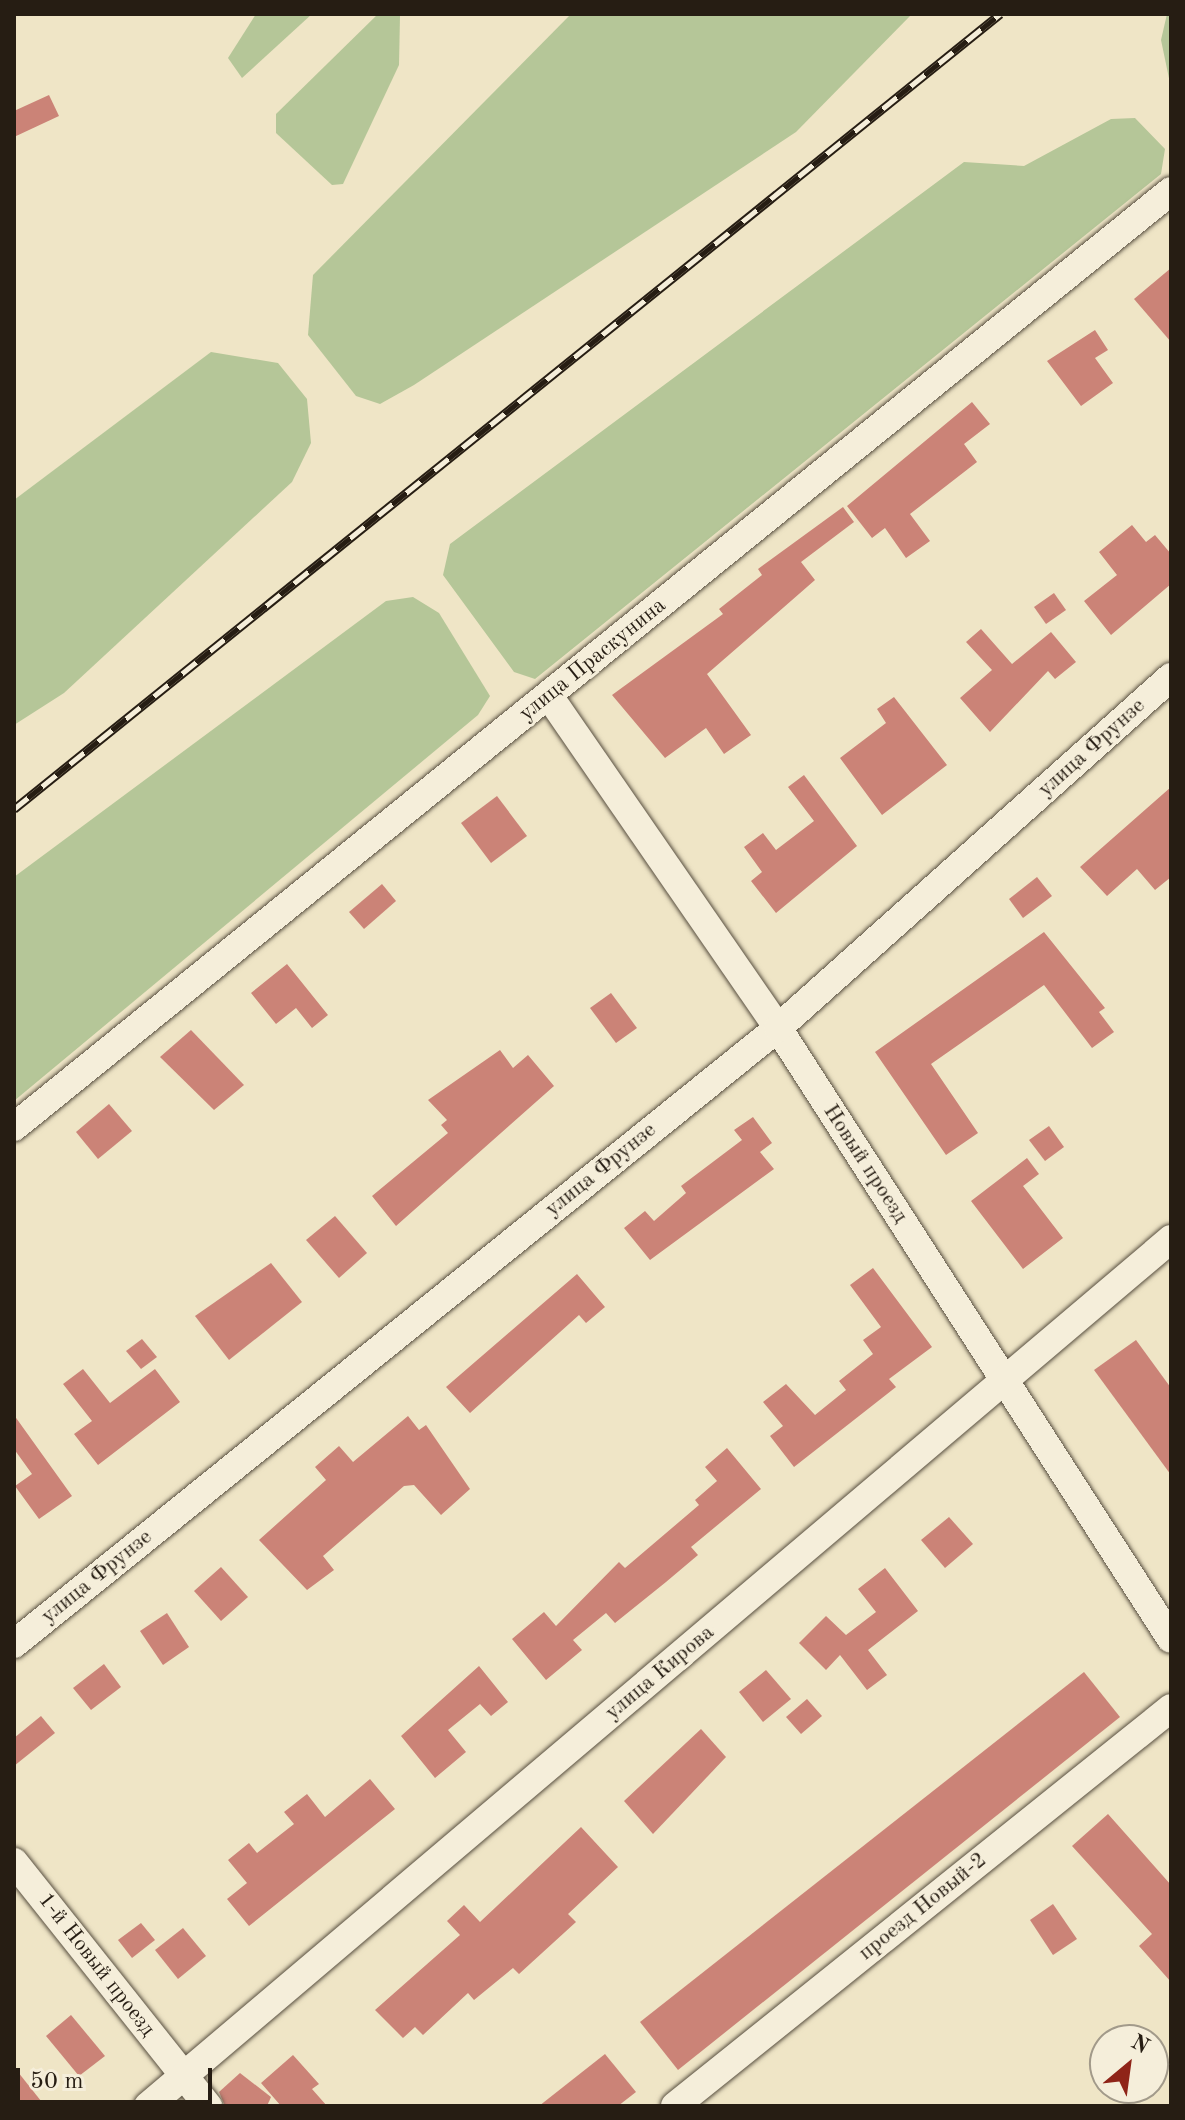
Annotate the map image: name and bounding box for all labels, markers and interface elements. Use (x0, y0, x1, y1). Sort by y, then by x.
street label: улица Праскунина (514, 593, 672, 727)
street label: улица Фрунзе (1033, 693, 1151, 803)
street label: Новый проезд (817, 1100, 913, 1228)
street label: улица Фрунзе (540, 1117, 662, 1223)
street label: улица Фрунзе (36, 1524, 158, 1630)
street label: улица Кирова (600, 1620, 720, 1726)
street label: проезд Новый-2 (854, 1847, 992, 1967)
street label: 1-й Новый проезд (32, 1888, 160, 2042)
north arrow (1089, 2024, 1169, 2104)
text: N (1127, 2031, 1152, 2058)
scale bar (20, 2052, 216, 2102)
text: 50 m (30, 2070, 84, 2094)

